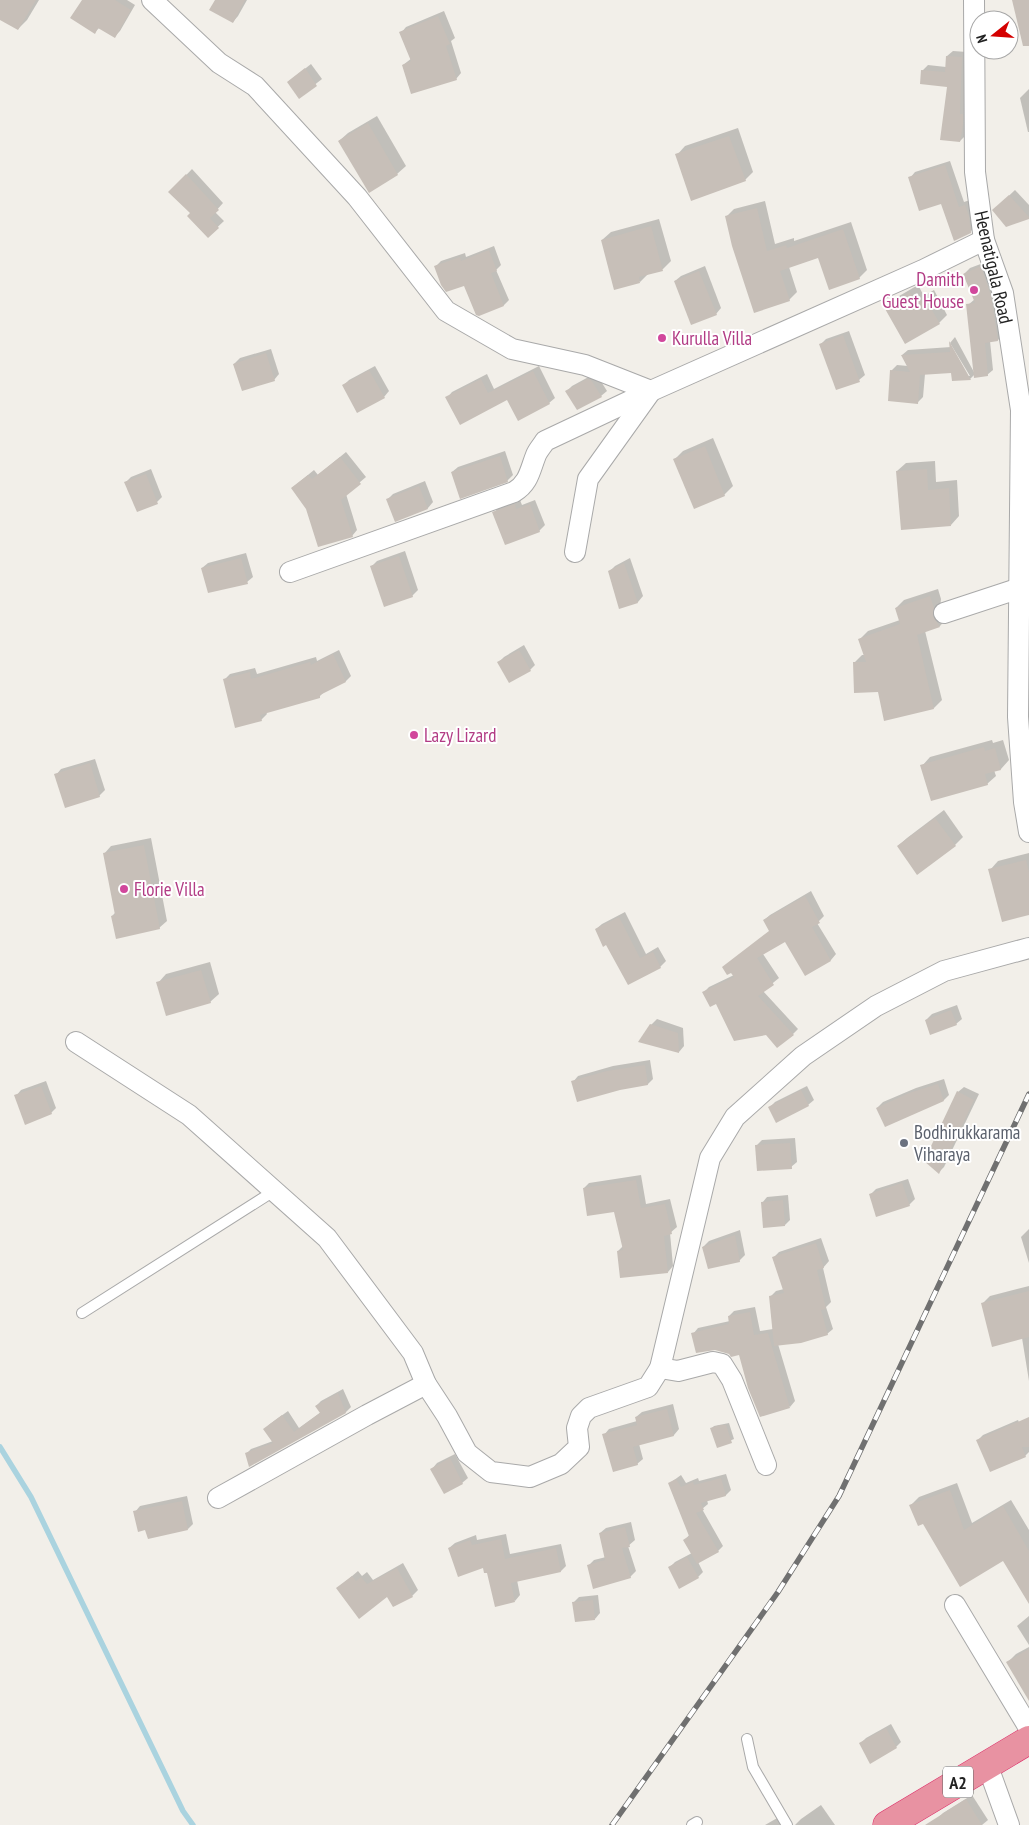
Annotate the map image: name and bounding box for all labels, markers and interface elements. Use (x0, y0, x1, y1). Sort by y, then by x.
north arrow (969, 10, 1019, 60)
text: N (972, 33, 991, 45)
street label: Heenatigala Road (969, 208, 1019, 326)
place label: Damith Guest House (882, 267, 964, 313)
marker: Damith Guest House (968, 284, 980, 296)
place label: Kurulla Villa (672, 326, 752, 350)
marker: Kurulla Villa (656, 332, 668, 344)
place label: Lazy Lizard (424, 723, 496, 747)
marker: Lazy Lizard (408, 729, 420, 741)
place label: Florie Villa (134, 877, 205, 901)
marker: Florie Villa (118, 883, 130, 895)
place label: Bodhirukkarama Viharaya (913, 1120, 1020, 1166)
marker: Bodhirukkarama Viharaya (898, 1137, 910, 1149)
road number: A2 (943, 1766, 973, 1798)

